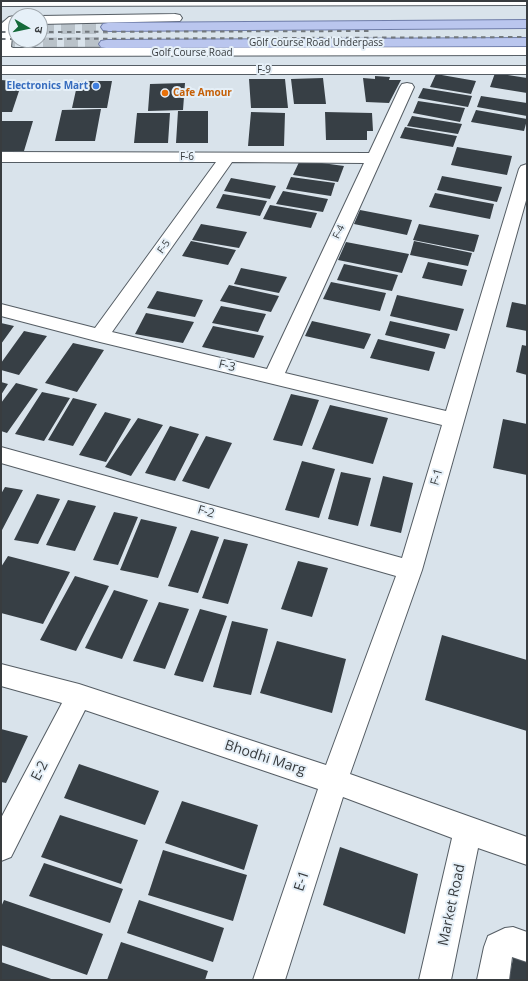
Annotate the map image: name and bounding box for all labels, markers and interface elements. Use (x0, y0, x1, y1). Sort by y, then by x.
north arrow (8, 8, 48, 48)
text: उ (31, 25, 47, 34)
street label: Golf Course Road Underpass (249, 37, 383, 49)
street label: Golf Course Road (151, 47, 233, 59)
street label: F-9 (257, 64, 271, 76)
place label: Electronics Mart (7, 80, 88, 92)
marker: Electronics Mart (91, 81, 101, 91)
place label: Cafe Amour (173, 87, 232, 99)
marker: Cafe Amour (160, 88, 170, 98)
street label: F-6 (180, 151, 194, 163)
street label: F-4 (331, 223, 347, 241)
street label: F-5 (155, 238, 173, 256)
street label: F-3 (217, 357, 237, 375)
street label: F-1 (428, 467, 446, 487)
street label: F-2 (196, 503, 216, 521)
street label: Bhodhi Marg (222, 737, 308, 779)
street label: E-2 (28, 758, 52, 784)
street label: Market Road (435, 862, 469, 948)
street label: E-1 (291, 869, 313, 893)

